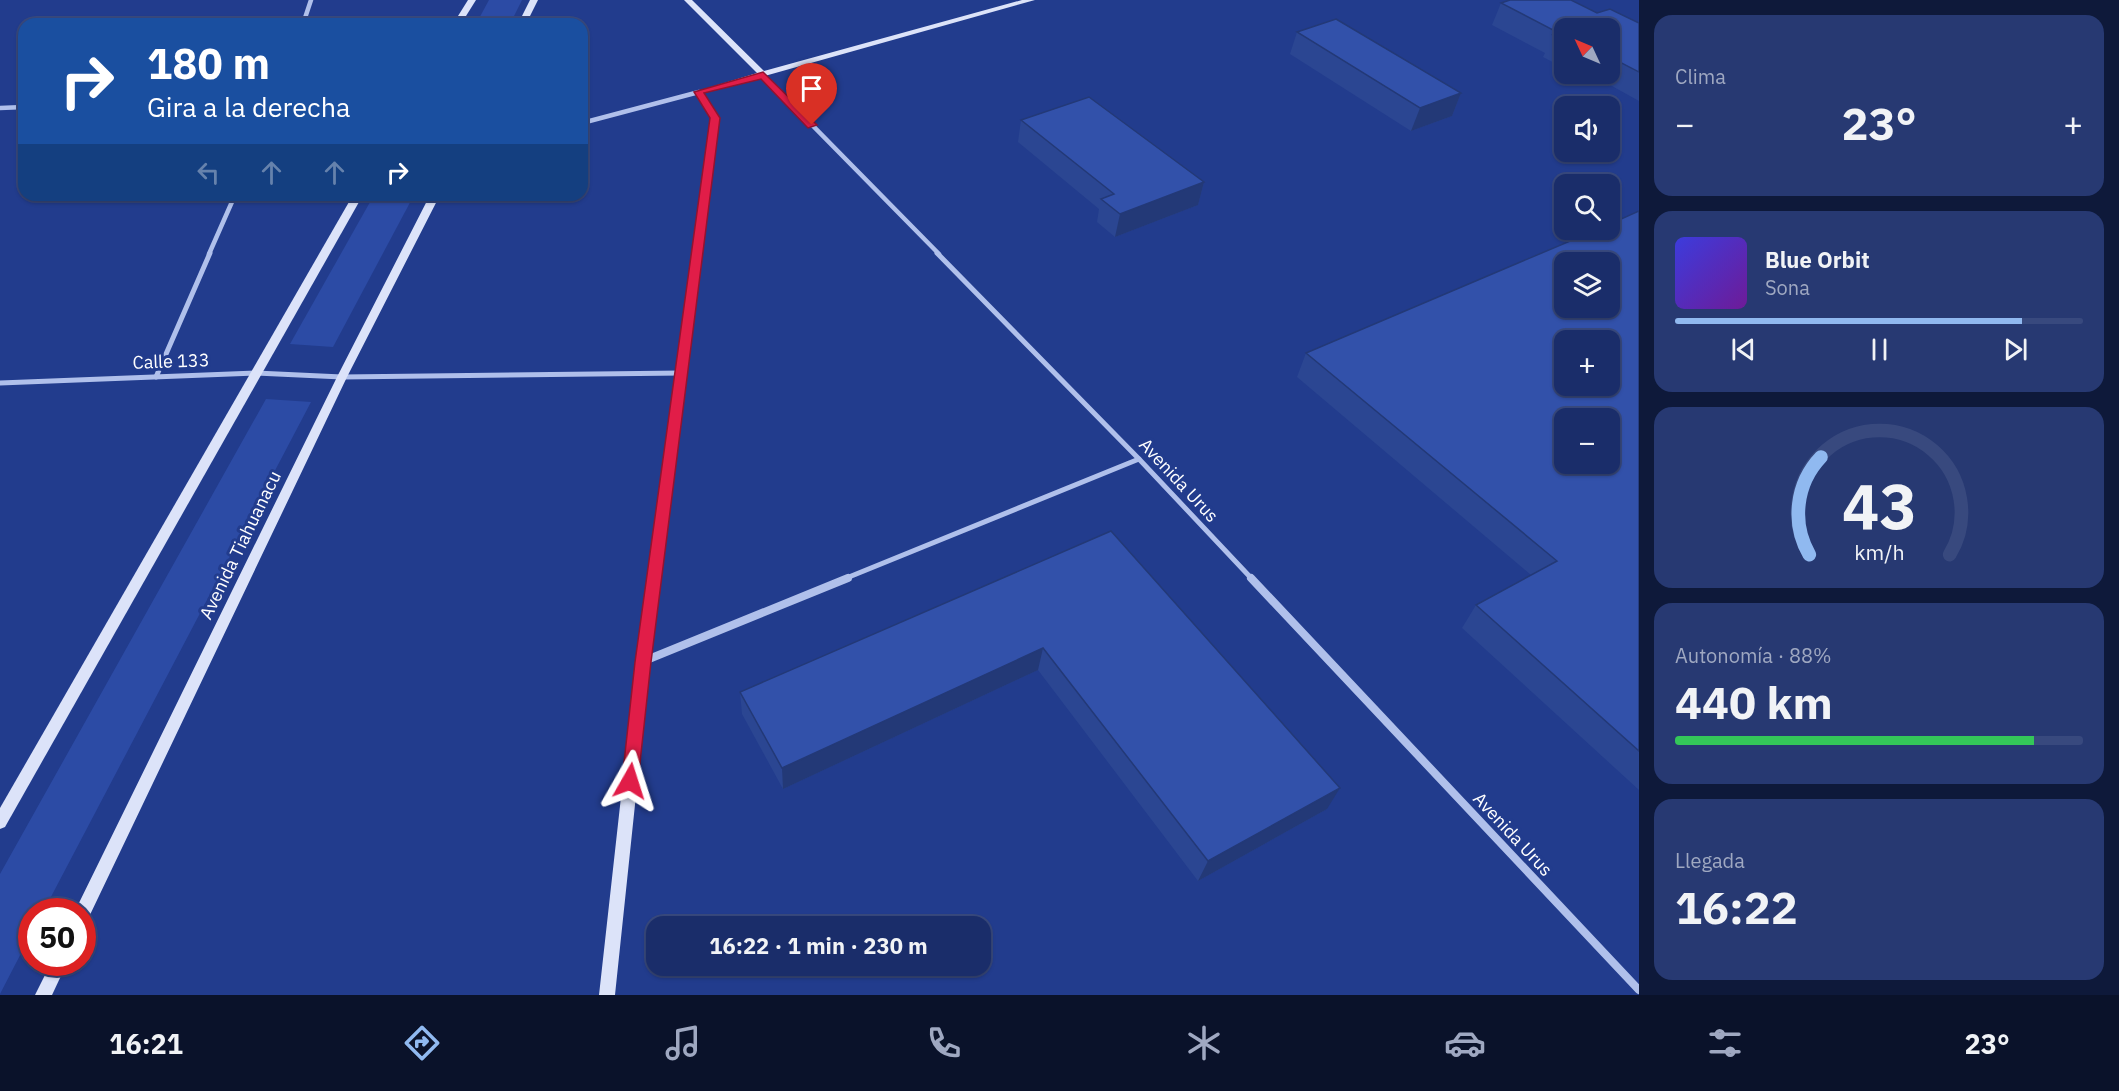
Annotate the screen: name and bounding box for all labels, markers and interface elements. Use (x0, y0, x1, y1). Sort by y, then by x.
north arrow (1554, 18, 1620, 84)
map controls (1554, 18, 1620, 474)
text: 180 m (147, 36, 270, 91)
icon: right (48, 42, 126, 120)
pin (786, 63, 837, 125)
text: Clima (1675, 63, 1726, 90)
icon: arrive (795, 72, 828, 105)
text: Gira a la derecha (147, 89, 350, 124)
text: 23° (1841, 94, 1917, 152)
button: sound (1554, 96, 1620, 162)
text: − (1675, 102, 1695, 145)
text: + (2063, 102, 2083, 145)
icon: left (192, 156, 225, 189)
icon: ahead (255, 156, 288, 189)
icon: ahead (318, 156, 351, 189)
icon: right (381, 156, 414, 189)
button: search (1554, 174, 1620, 240)
text: Blue Orbit (1765, 245, 1870, 274)
button: layers (1554, 252, 1620, 318)
text: Sona (1765, 274, 1810, 301)
button: + (1554, 330, 1620, 396)
icon: previous (1727, 333, 1760, 366)
icon: pause (1863, 333, 1896, 366)
icon: next (1999, 333, 2032, 366)
street label: Calle 133 (132, 348, 210, 374)
button: − (1554, 408, 1620, 474)
street label: Avenida Urus (1134, 433, 1224, 527)
text: 43 (1842, 465, 1916, 546)
street label: Avenida Tiahuanacu (194, 467, 286, 623)
text: km/h (1854, 538, 1904, 566)
text: Autonomía · 88% (1675, 642, 1832, 669)
text: 440 km (1675, 673, 1833, 731)
position arrow (598, 749, 662, 813)
street label: Avenida Urus (1468, 787, 1558, 881)
text: Llegada (1675, 847, 1745, 874)
text: 16:22 (1675, 878, 1798, 936)
speed limit sign: 50 (18, 898, 96, 976)
text: 16:22 · 1 min · 230 m (709, 931, 928, 960)
icon: directions (401, 1022, 443, 1064)
icon: music (662, 1022, 704, 1064)
icon: phone (923, 1022, 965, 1064)
icon: climate (1183, 1022, 1225, 1064)
icon: car (1444, 1022, 1486, 1064)
icon: filters (1704, 1022, 1746, 1064)
text: 16:21 (109, 1026, 183, 1061)
text: 23° (1965, 1026, 2010, 1061)

